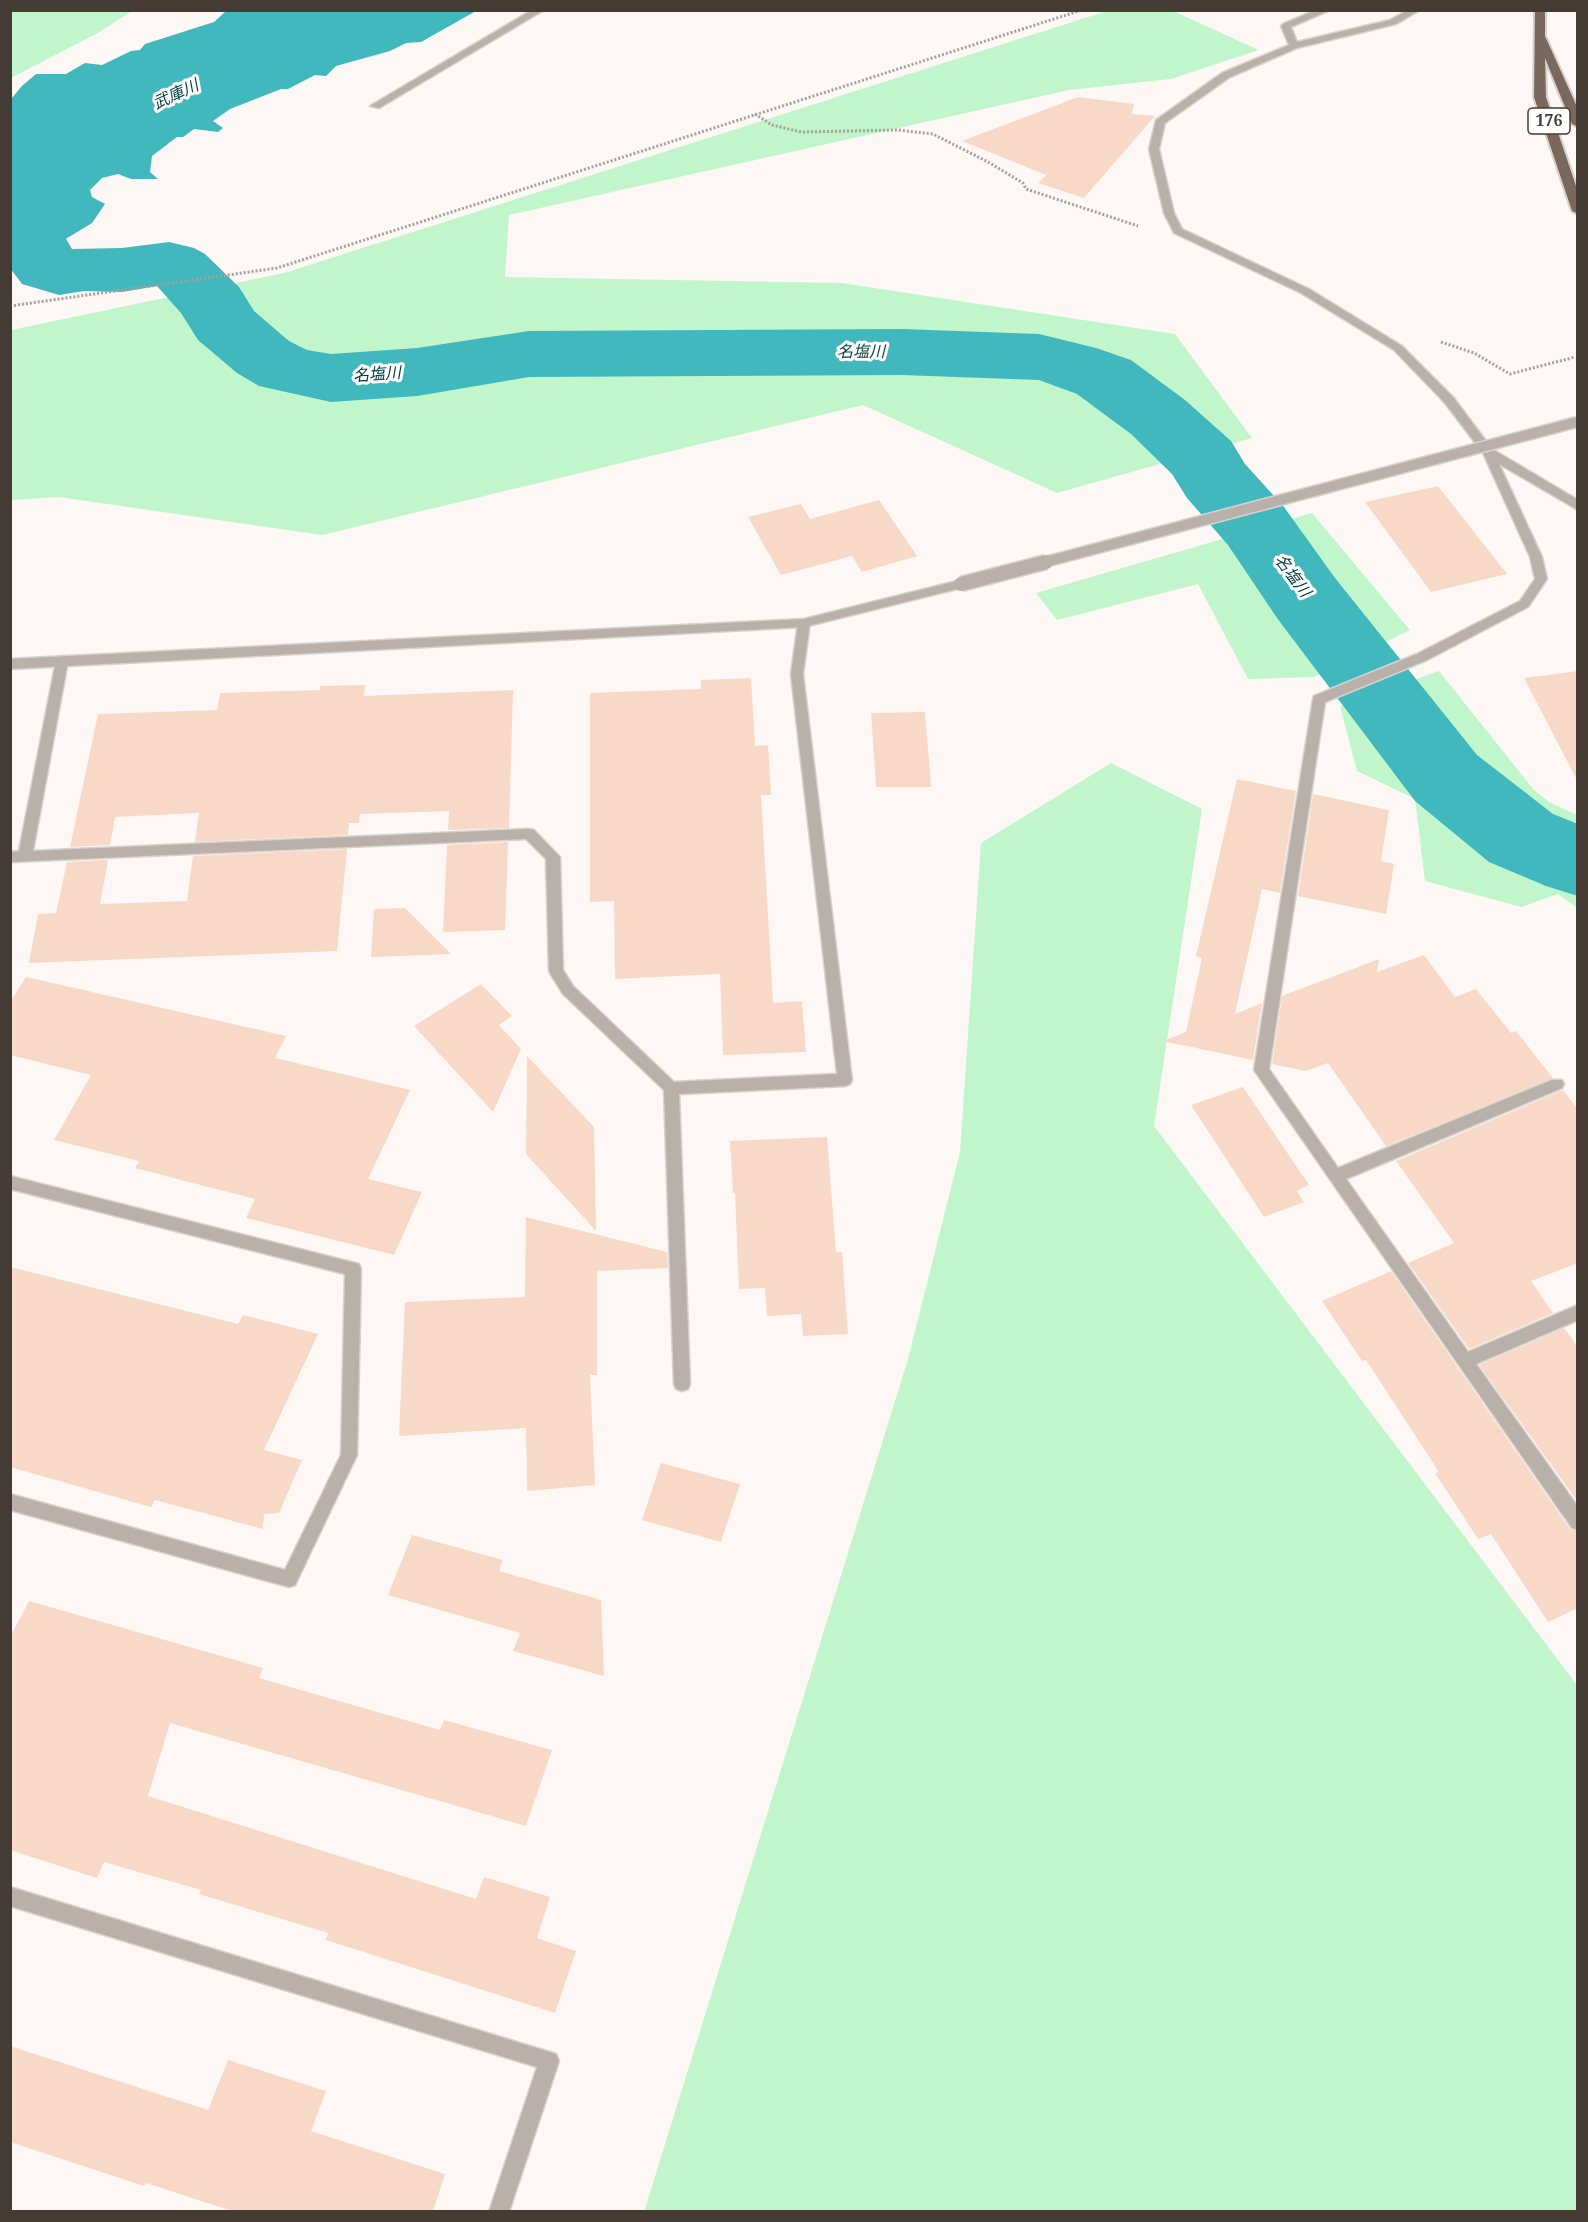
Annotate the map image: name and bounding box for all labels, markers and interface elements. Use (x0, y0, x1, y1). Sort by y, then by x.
water label: 武庫川 (150, 76, 202, 114)
road number: 176 (1528, 108, 1570, 134)
water label: 名塩川 (837, 342, 885, 362)
water label: 名塩川 (352, 364, 402, 386)
water label: 名塩川 (1270, 551, 1314, 601)

